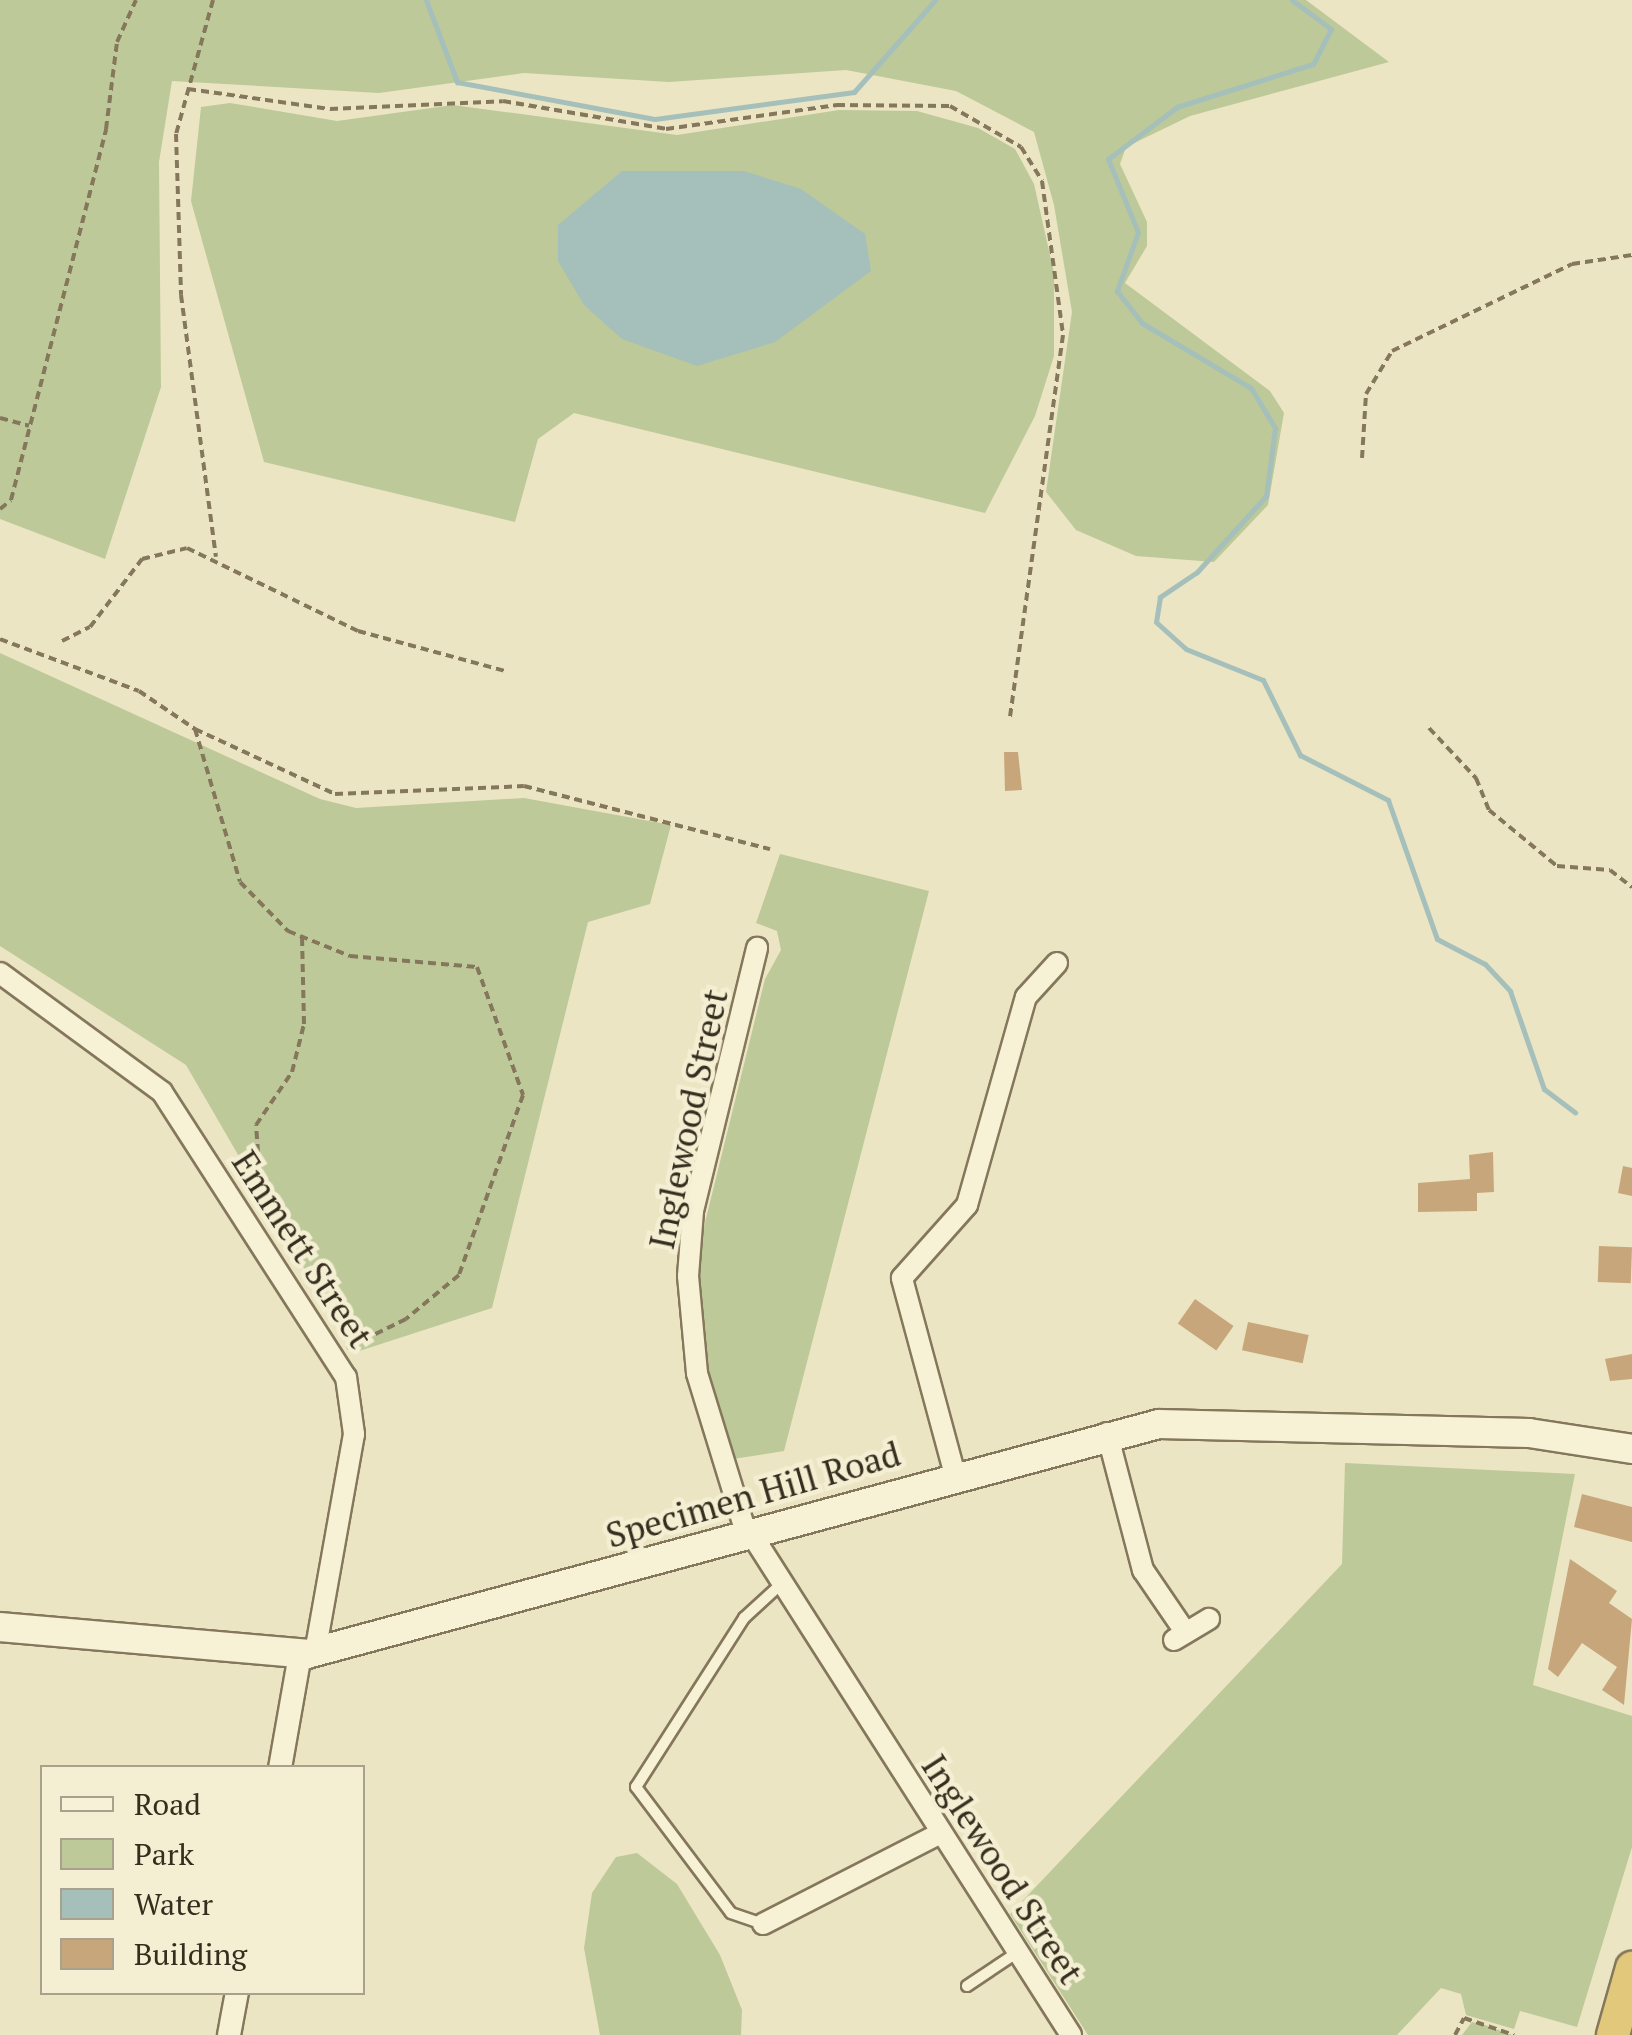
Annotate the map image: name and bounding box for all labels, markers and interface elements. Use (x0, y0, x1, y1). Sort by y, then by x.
street label: Inglewood Street (640, 985, 736, 1253)
street label: Emmett Street (224, 1143, 382, 1355)
street label: Specimen Hill Road (601, 1432, 905, 1556)
street label: Inglewood Street (913, 1747, 1093, 1991)
legend (40, 1765, 365, 1995)
text: Road (134, 1784, 201, 1824)
text: Park (134, 1834, 194, 1874)
text: Water (134, 1884, 213, 1924)
text: Building (134, 1934, 247, 1974)

